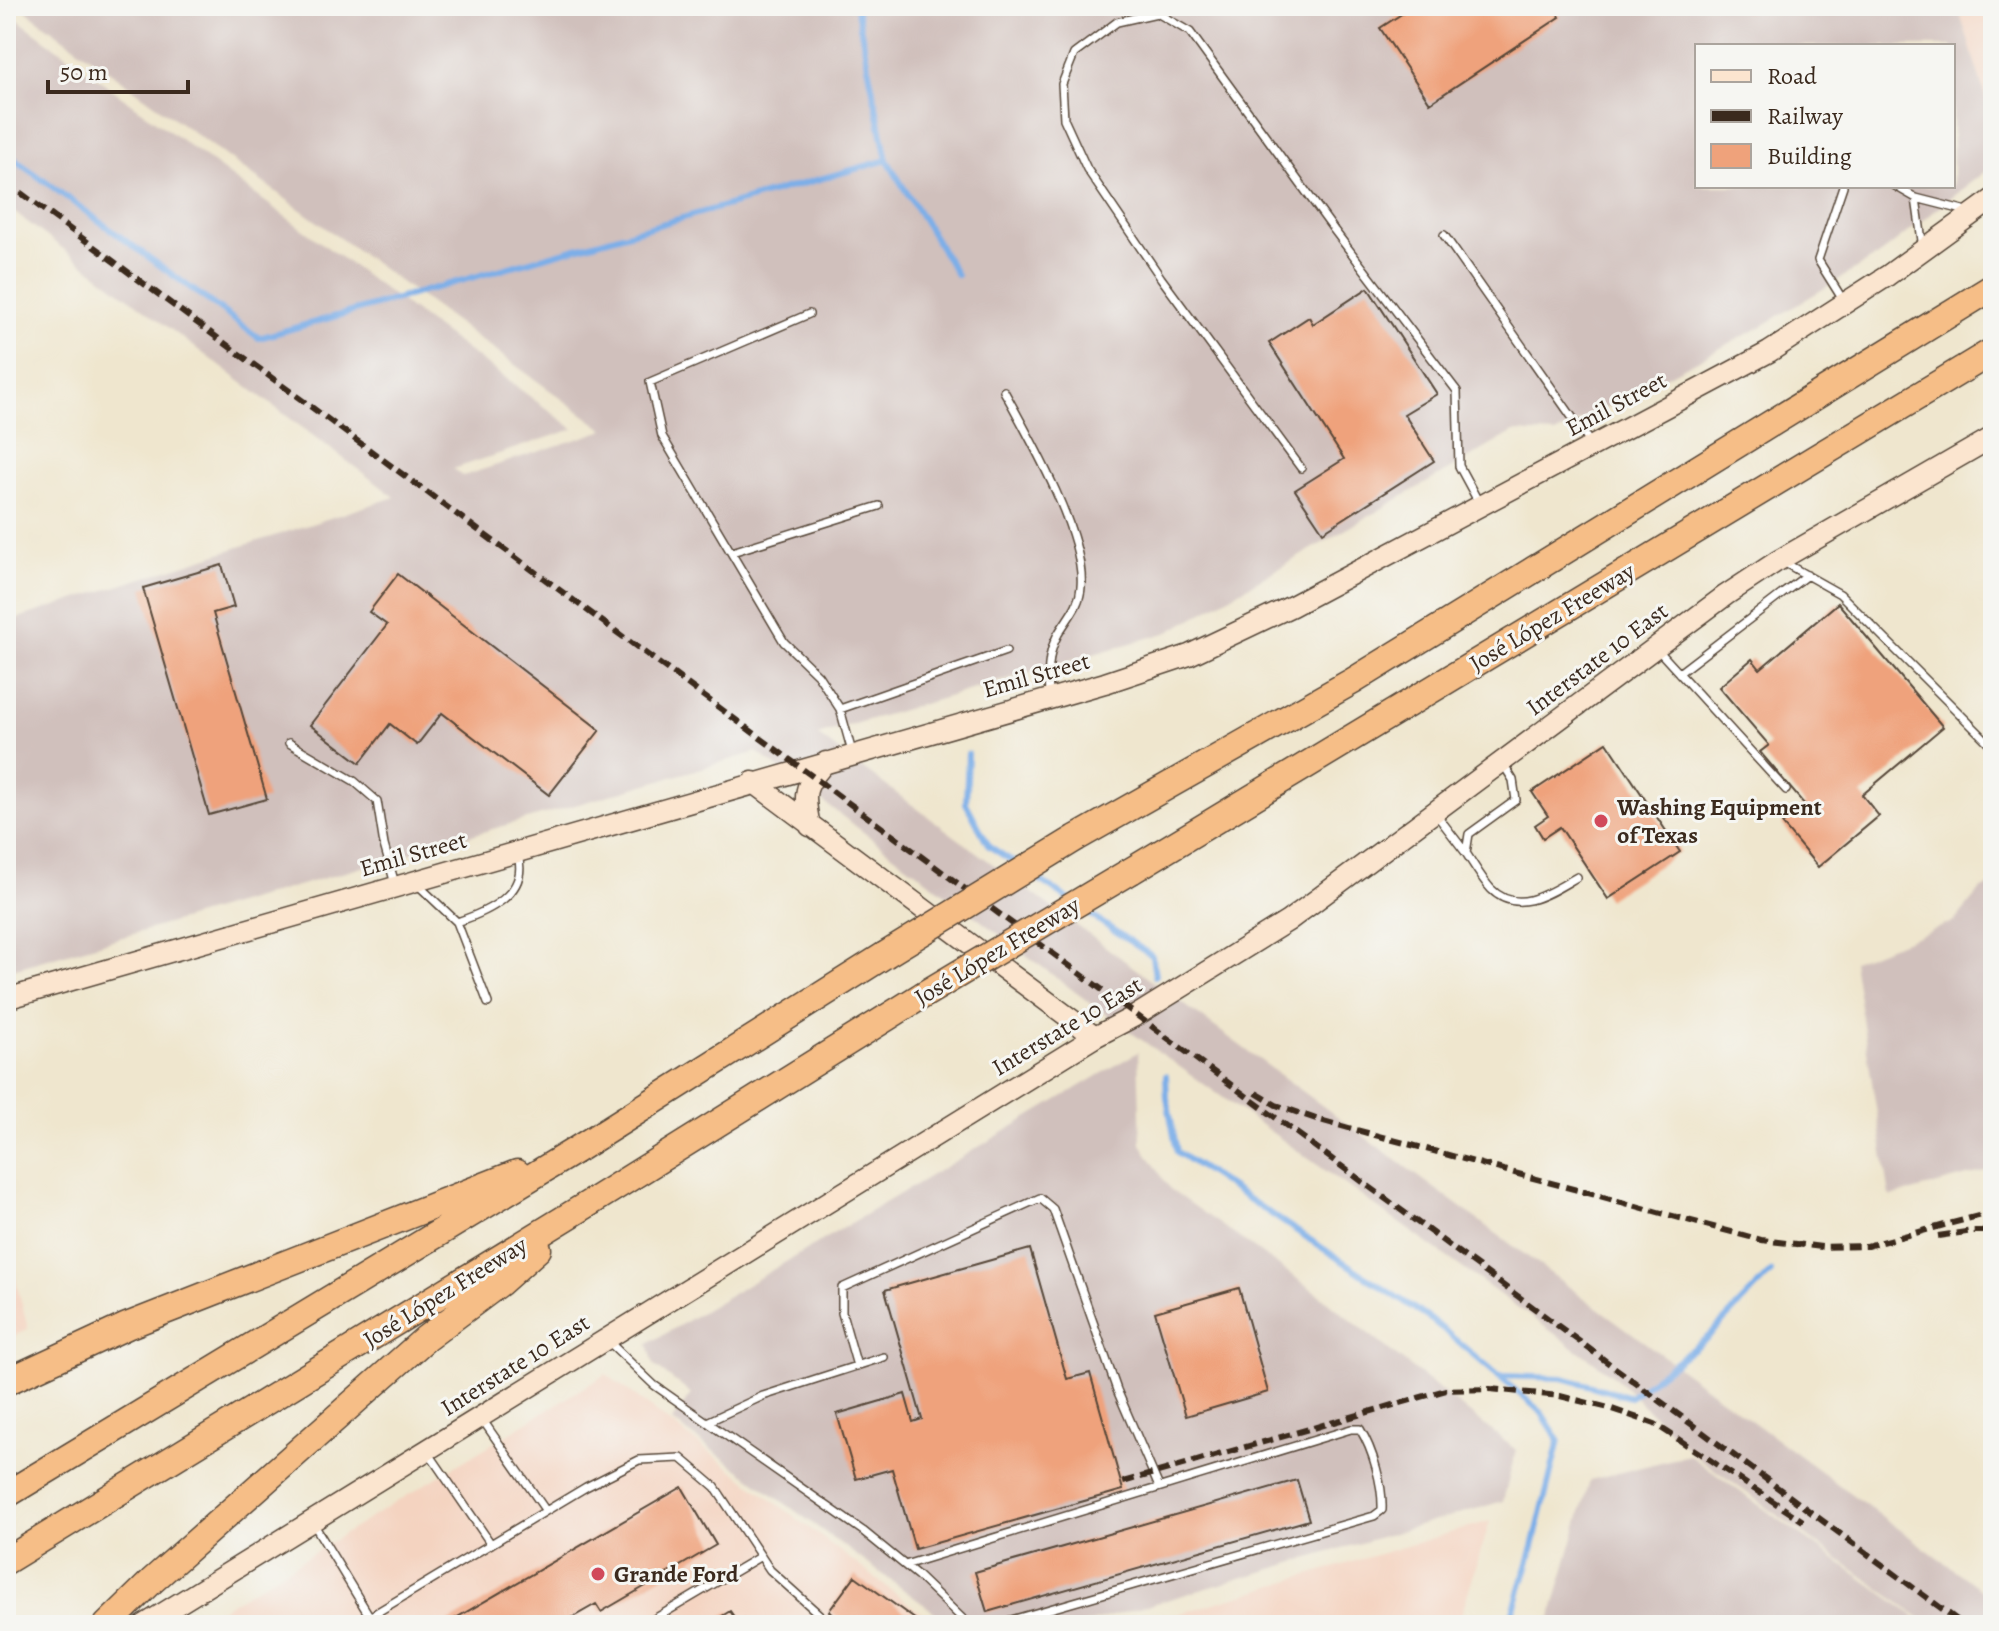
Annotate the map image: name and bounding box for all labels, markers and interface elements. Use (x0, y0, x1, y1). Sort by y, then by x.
scale bar (48, 44, 188, 94)
legend (1695, 44, 1955, 188)
text: 50 m (60, 56, 108, 88)
text: Road (1767, 60, 1817, 92)
text: Railway (1767, 100, 1843, 132)
text: Building (1767, 140, 1852, 172)
street label: Emil Street (1560, 364, 1672, 444)
street label: José López Freeway (1463, 555, 1641, 679)
street label: Interstate 10 East (1520, 595, 1675, 723)
street label: Emil Street (979, 644, 1093, 706)
place label: Washing Equipment of Texas (1616, 791, 1822, 851)
marker: Washing Equipment of Texas (1592, 812, 1610, 830)
street label: Emil Street (356, 823, 470, 885)
street label: José López Freeway (908, 889, 1086, 1013)
street label: Interstate 10 East (986, 969, 1148, 1083)
street label: José López Freeway (357, 1229, 533, 1355)
street label: Interstate 10 East (435, 1306, 596, 1424)
place label: Grande Ford (614, 1558, 739, 1590)
marker: Grande Ford (589, 1565, 607, 1583)

